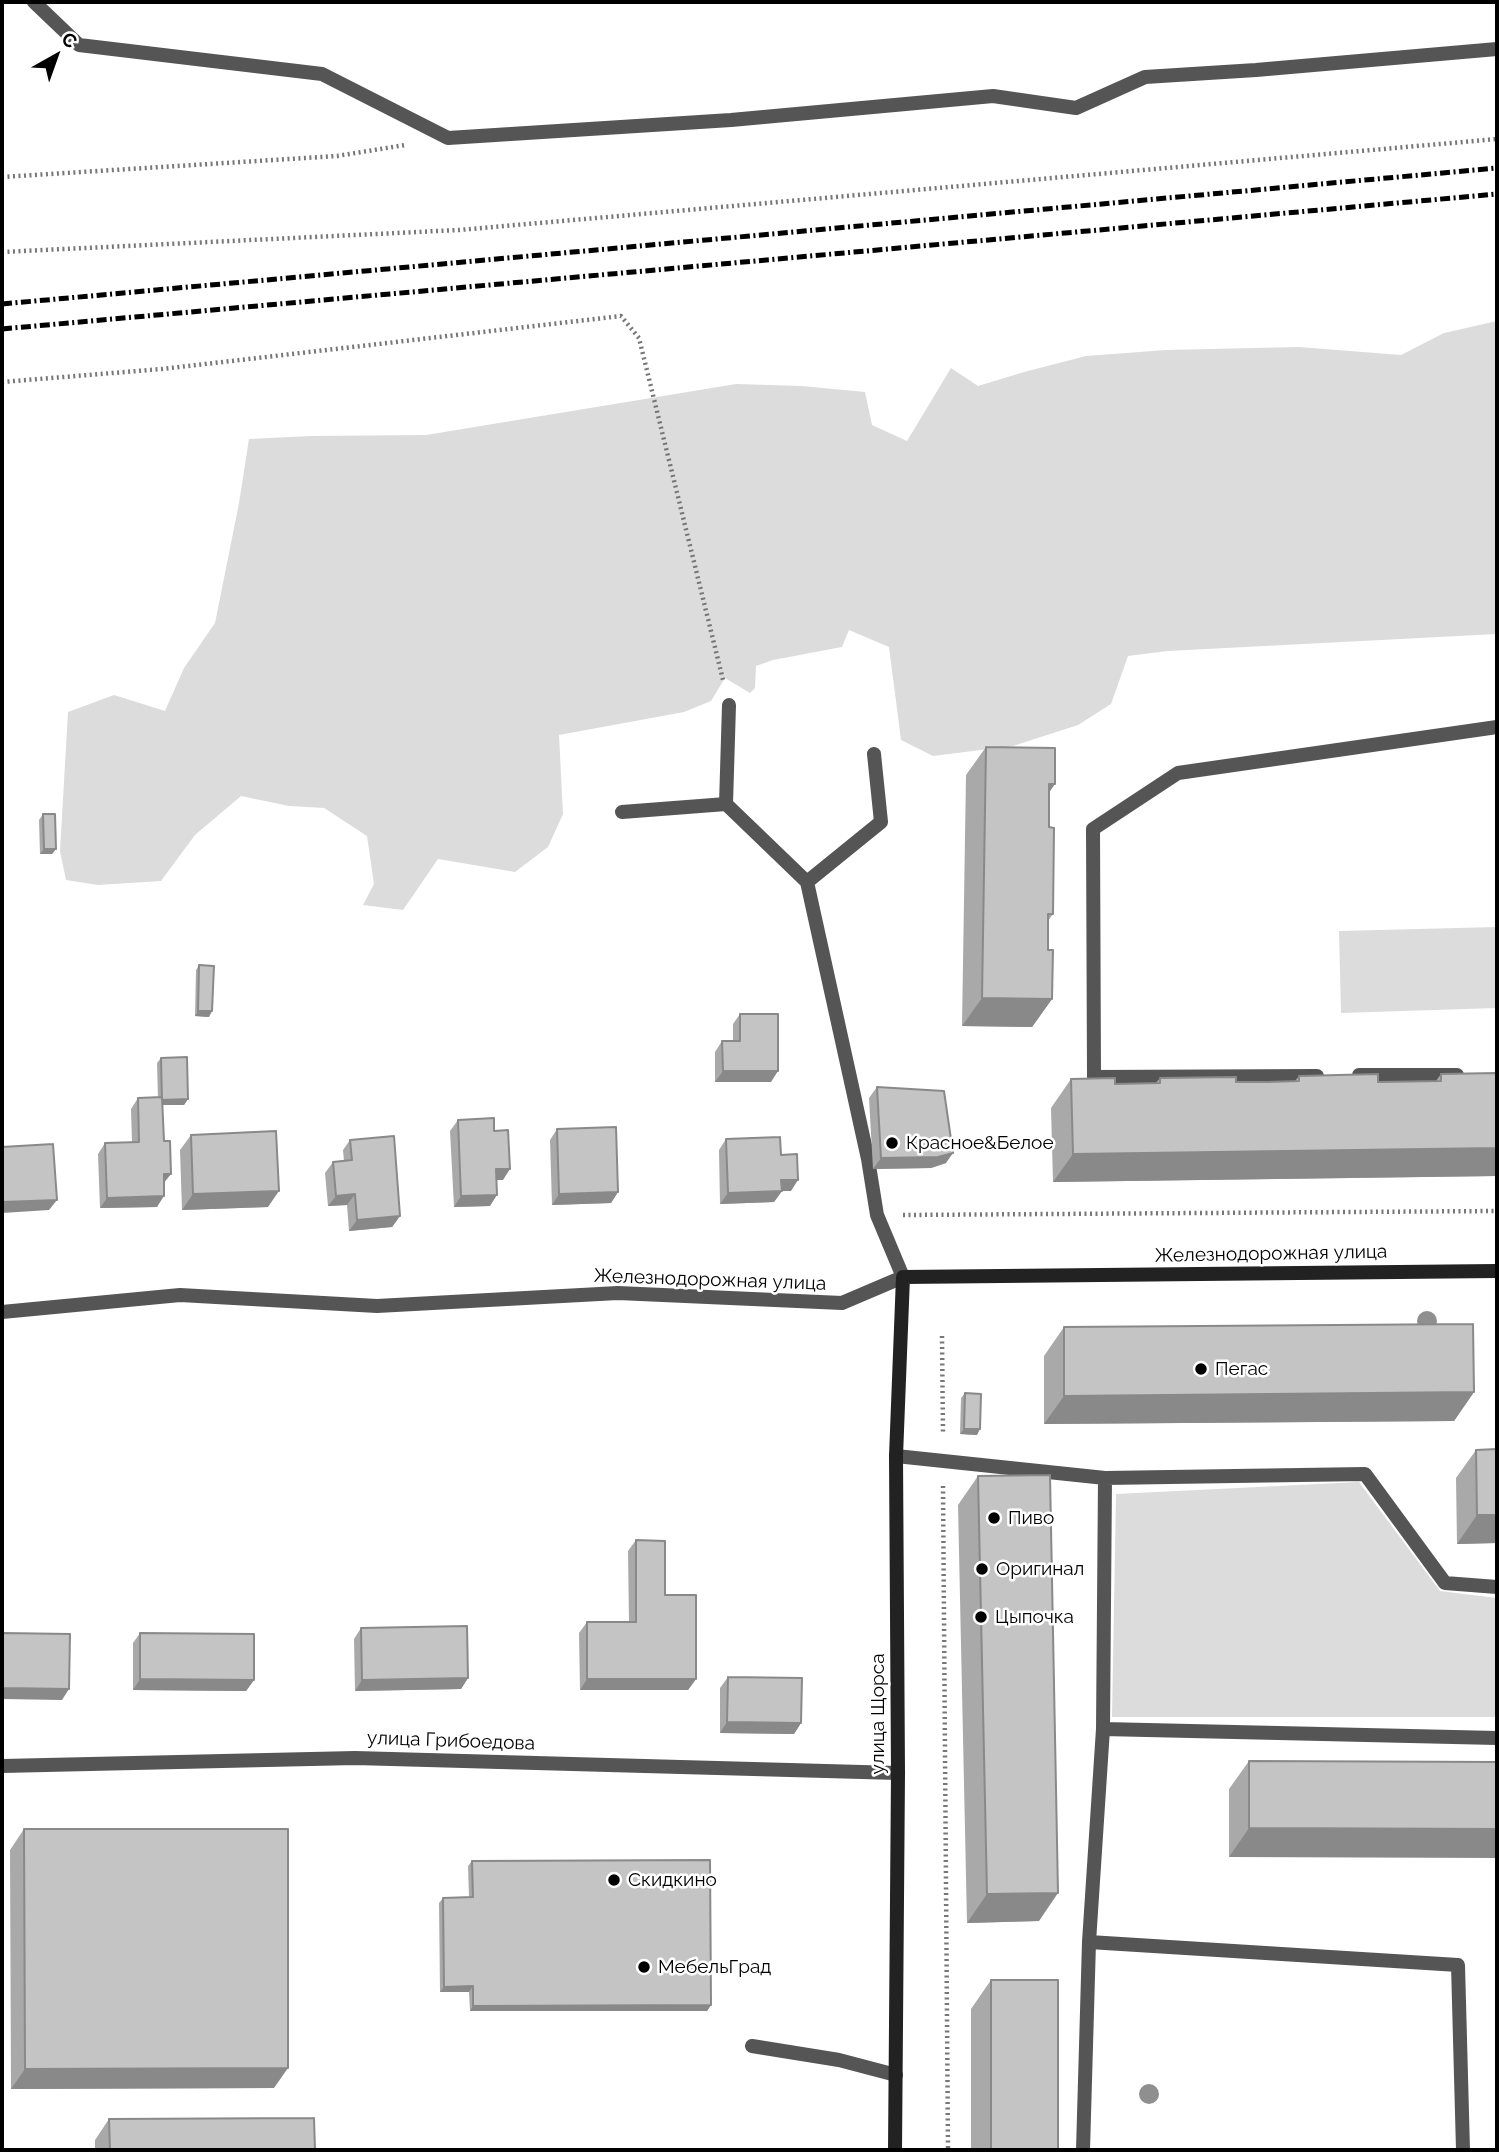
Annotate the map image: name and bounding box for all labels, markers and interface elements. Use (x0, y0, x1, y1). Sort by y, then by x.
north arrow (21, 21, 91, 91)
text: С (57, 27, 82, 53)
place label: Красное&Белое (906, 1132, 1054, 1154)
marker: Красное&Белое (884, 1135, 900, 1151)
street label: Железнодорожная улица (1155, 1241, 1387, 1267)
street label: Железнодорожная улица (593, 1265, 827, 1295)
place label: Пегас (1215, 1358, 1268, 1380)
marker: Пегас (1193, 1361, 1209, 1377)
place label: Пиво (1008, 1507, 1054, 1529)
marker: Пиво (986, 1510, 1002, 1526)
place label: Оригинал (996, 1558, 1084, 1580)
marker: Оригинал (974, 1561, 990, 1577)
place label: Цыпочка (995, 1606, 1074, 1628)
marker: Цыпочка (973, 1609, 989, 1625)
street label: улица Щорса (867, 1653, 889, 1775)
street label: улица Грибоедова (367, 1727, 535, 1755)
place label: Скидкино (628, 1869, 717, 1891)
marker: Скидкино (606, 1872, 622, 1888)
place label: МебельГрад (658, 1956, 771, 1978)
marker: МебельГрад (636, 1959, 652, 1975)

